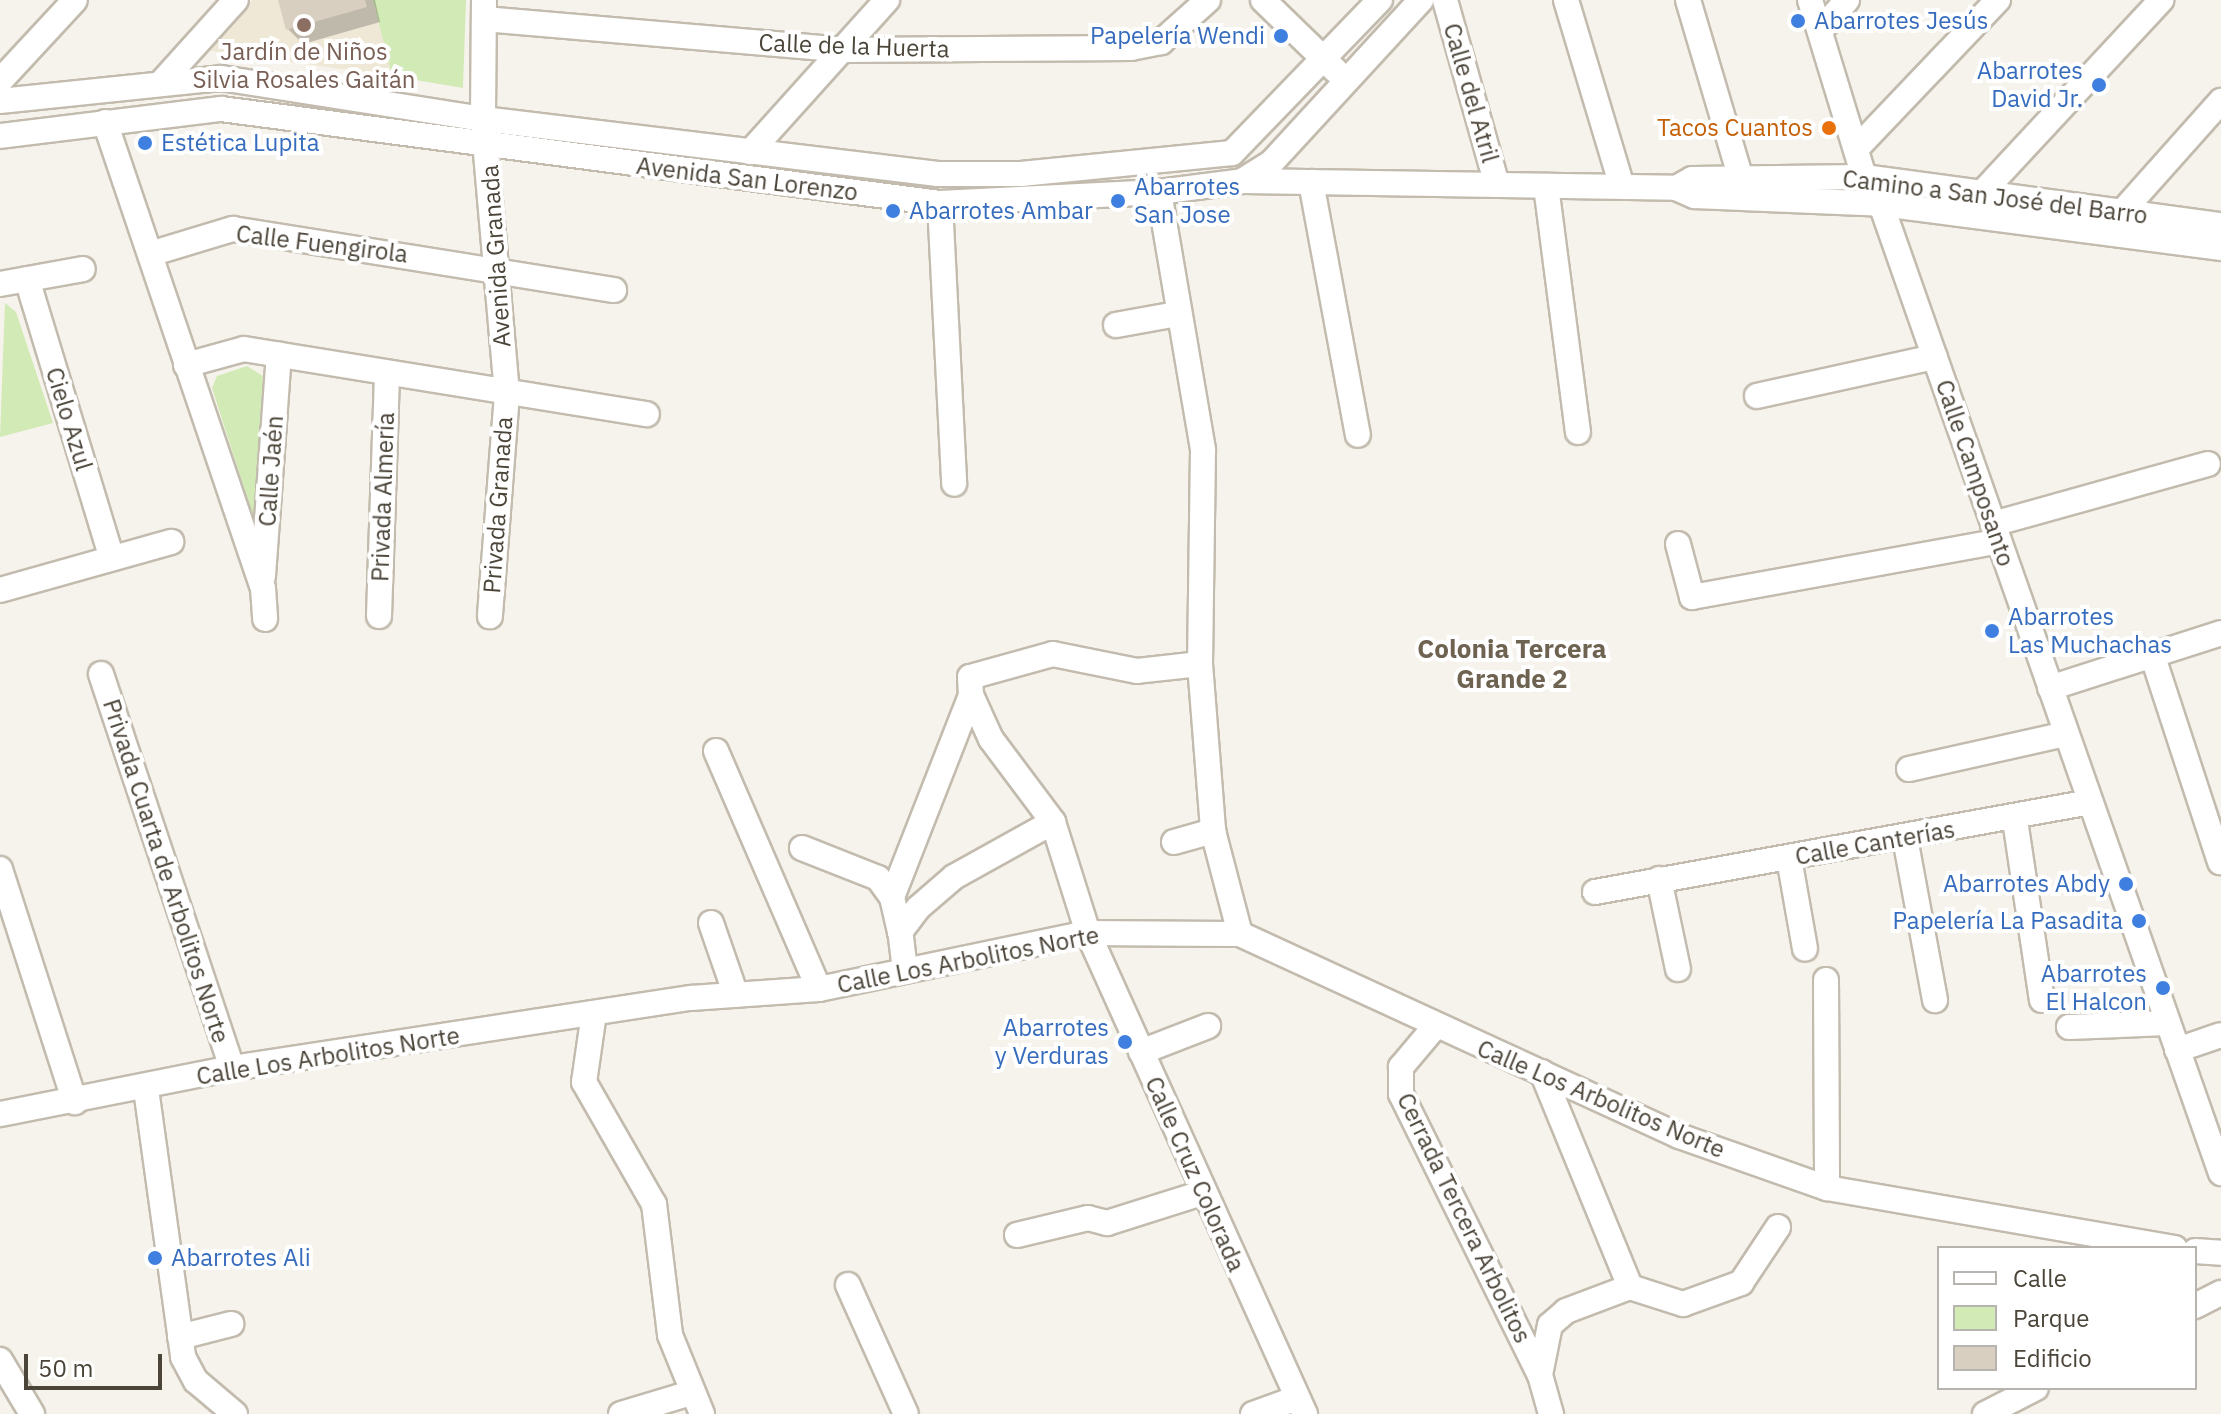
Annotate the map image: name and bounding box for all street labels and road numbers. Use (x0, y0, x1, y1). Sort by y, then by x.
street label: Calle del Atril (1437, 20, 1505, 166)
street label: Calle de la Huerta (758, 28, 950, 64)
street label: Avenida San Lorenzo (635, 151, 859, 207)
street label: Avenida Granada (475, 164, 517, 348)
street label: Camino a San José del Barro (1841, 164, 2149, 230)
street label: Calle Fuengirola (234, 219, 410, 269)
street label: Cielo Azul (40, 364, 98, 474)
street label: Calle Camposanto (1930, 376, 2020, 570)
street label: Privada Almería (366, 412, 400, 582)
street label: Calle Jaén (253, 414, 289, 528)
street label: Privada Granada (477, 416, 519, 594)
street label: Privada Cuarta de Arbolitos Norte (97, 695, 235, 1047)
street label: Calle Canterías (1793, 815, 1957, 871)
street label: Calle Los Arbolitos Norte (835, 920, 1101, 1000)
street label: Calle Los Arbolitos Norte (194, 1021, 462, 1091)
street label: Calle Los Arbolitos Norte (1473, 1034, 1729, 1164)
street label: Calle Cruz Colorada (1139, 1072, 1251, 1276)
street label: Cerrada Tercera Arbolitos (1391, 1088, 1537, 1348)

